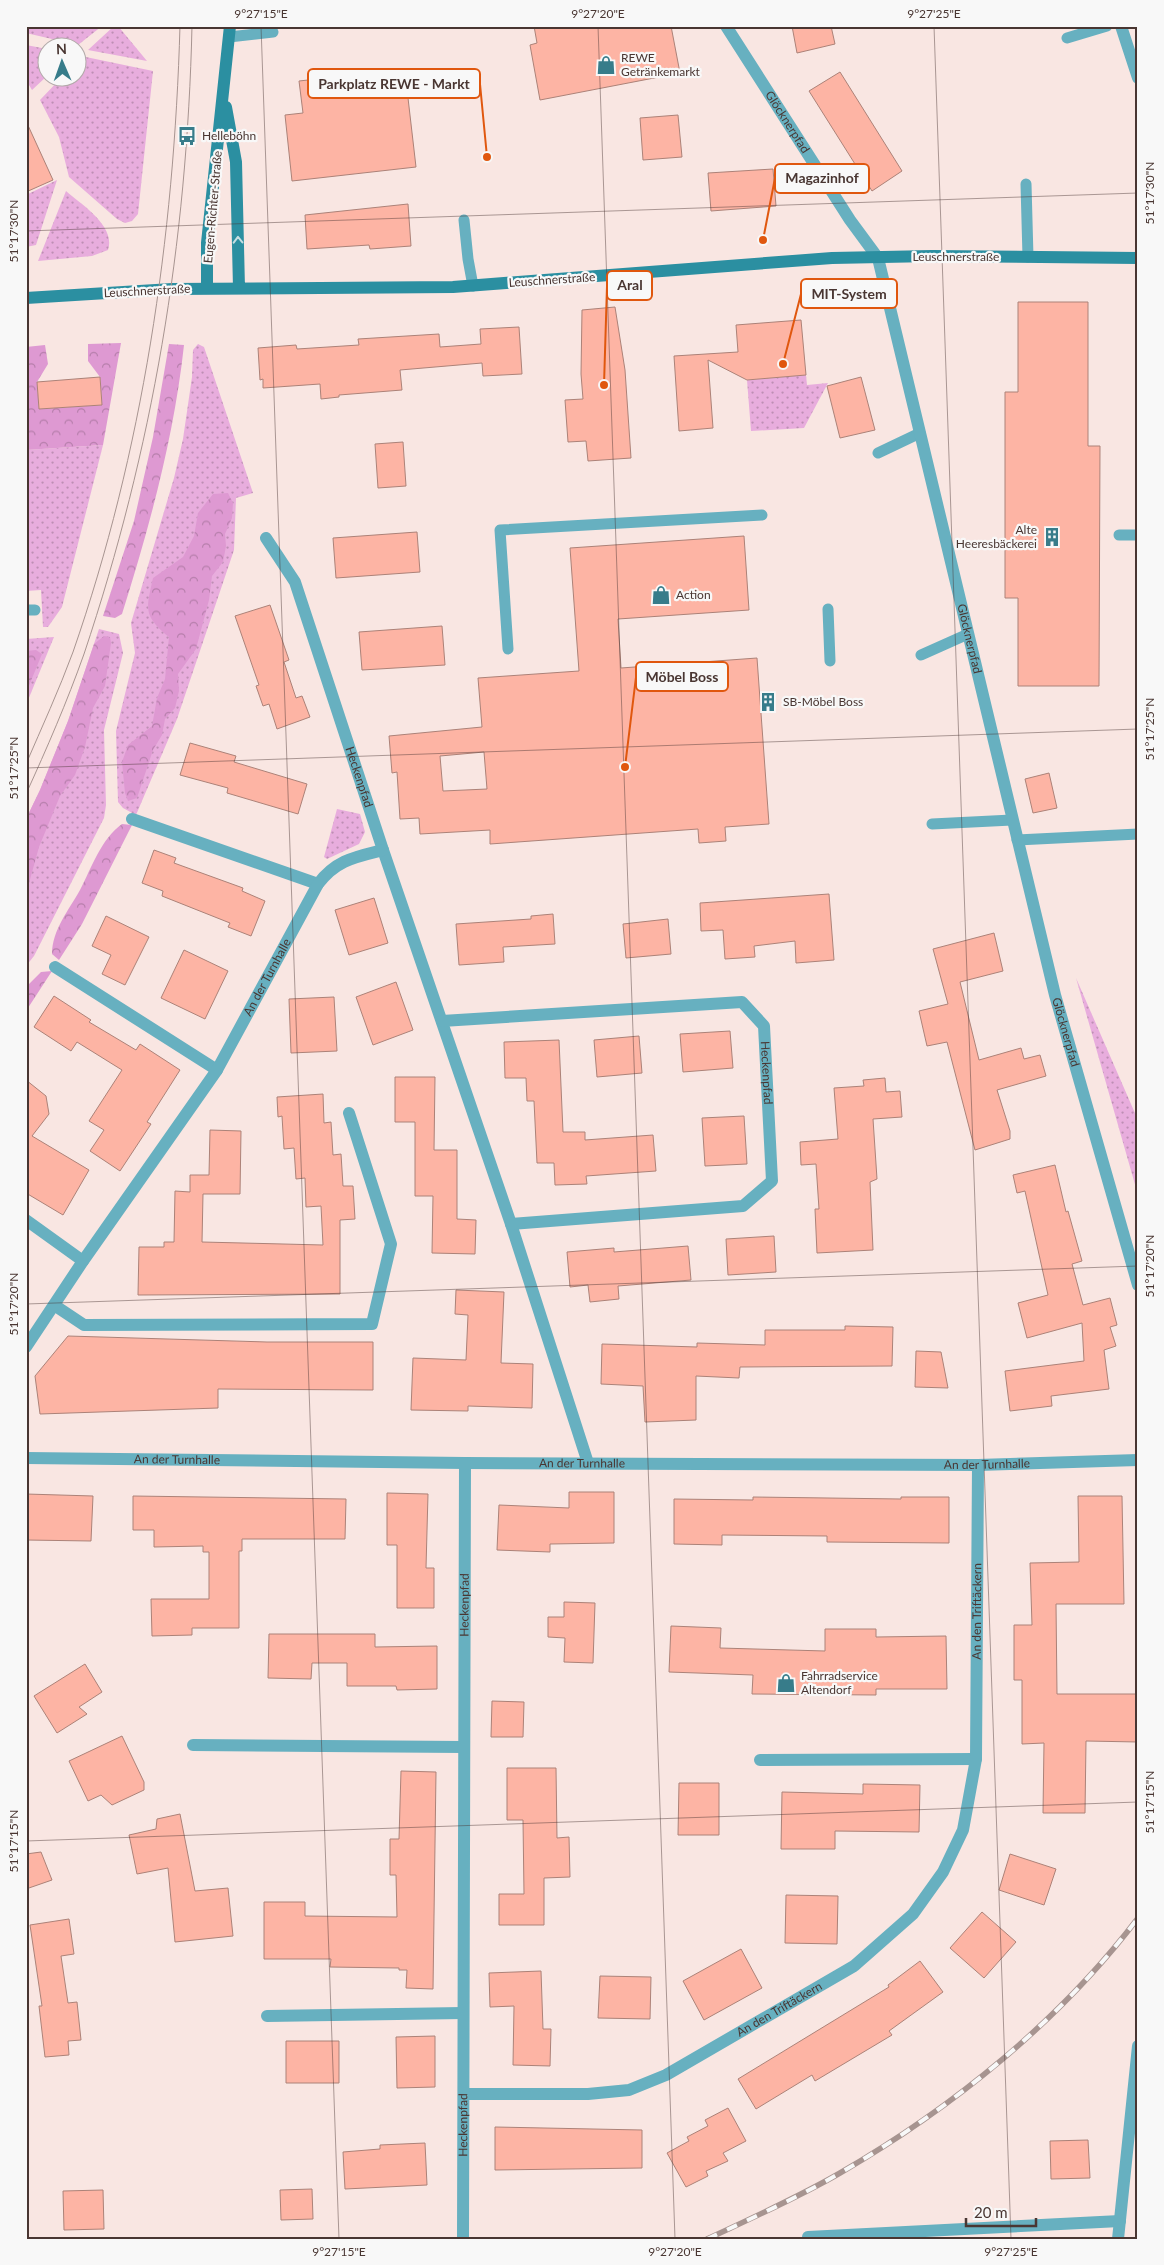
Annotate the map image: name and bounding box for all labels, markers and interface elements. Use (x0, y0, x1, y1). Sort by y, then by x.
text: 9°27'15"E (234, 6, 288, 21)
text: 9°27'20"E (571, 6, 625, 21)
text: 9°27'25"E (907, 6, 961, 21)
north arrow (38, 38, 88, 88)
text: N (56, 40, 67, 57)
place label: REWE Getränkemarkt (621, 50, 701, 79)
shop icon: REWE Getränkemarkt (595, 54, 617, 76)
callout: Parkplatz REWE - Markt (308, 69, 480, 98)
text: Parkplatz REWE - Markt (318, 75, 471, 92)
street label: Glöcknerpfad (762, 88, 813, 156)
bus stop icon: Helleböhn (176, 125, 198, 147)
place label: Helleböhn (202, 128, 256, 143)
street label: Eugen-Richter-Straße (200, 150, 225, 264)
text: 51°17'30"N (1142, 162, 1157, 224)
callout: Magazinhof (775, 164, 869, 193)
text: Magazinhof (785, 169, 859, 186)
text: 51°17'30"N (6, 200, 21, 262)
one-way arrow (232, 235, 243, 243)
street label: Leuschnerstraße (913, 249, 999, 264)
street label: Leuschnerstraße (508, 269, 596, 290)
callout: Aral (607, 271, 652, 300)
text: Aral (616, 276, 643, 293)
callout: MIT-System (801, 279, 897, 308)
street label: Leuschnerstraße (103, 281, 191, 300)
text: MIT-System (811, 285, 887, 302)
place label: Alte Heeresbäckerei (956, 522, 1037, 551)
building icon: Alte Heeresbäckerei (1041, 526, 1063, 548)
shop icon: Action (650, 584, 672, 606)
place label: Action (676, 587, 711, 602)
street label: Glöcknerpfad (954, 602, 986, 675)
callout: Möbel Boss (636, 662, 728, 691)
text: Möbel Boss (646, 668, 718, 685)
building icon: SB-Möbel Boss (757, 691, 779, 713)
place label: SB-Möbel Boss (783, 694, 863, 709)
text: 51°17'25"N (1142, 698, 1157, 760)
text: 51°17'25"N (6, 737, 21, 799)
street label: Heckenpfad (343, 744, 377, 809)
street label: An der Turnhalle (240, 936, 294, 1018)
street label: Glöcknerpfad (1049, 996, 1083, 1068)
street label: Heckenpfad (758, 1041, 776, 1105)
text: 51°17'20"N (1142, 1235, 1157, 1297)
text: 51°17'20"N (6, 1273, 21, 1335)
street label: An der Turnhalle (134, 1451, 220, 1467)
street label: An der Turnhalle (539, 1455, 625, 1471)
street label: An der Turnhalle (944, 1455, 1030, 1472)
street label: An den Triftäckern (969, 1563, 984, 1660)
street label: Heckenpfad (457, 1573, 472, 1637)
place label: Fahrradservice Altendorf (801, 1668, 878, 1697)
shop icon: Fahrradservice Altendorf (775, 1672, 797, 1694)
text: 51°17'15"N (1142, 1771, 1157, 1833)
text: 51°17'15"N (6, 1810, 21, 1872)
street label: An den Triftäckern (733, 1978, 824, 2040)
street label: Heckenpfad (455, 2093, 470, 2157)
scale bar (966, 2195, 1036, 2227)
text: 20 m (974, 2203, 1008, 2221)
text: 9°27'15"E (312, 2244, 366, 2259)
text: 9°27'20"E (648, 2244, 702, 2259)
text: 9°27'25"E (984, 2244, 1038, 2259)

